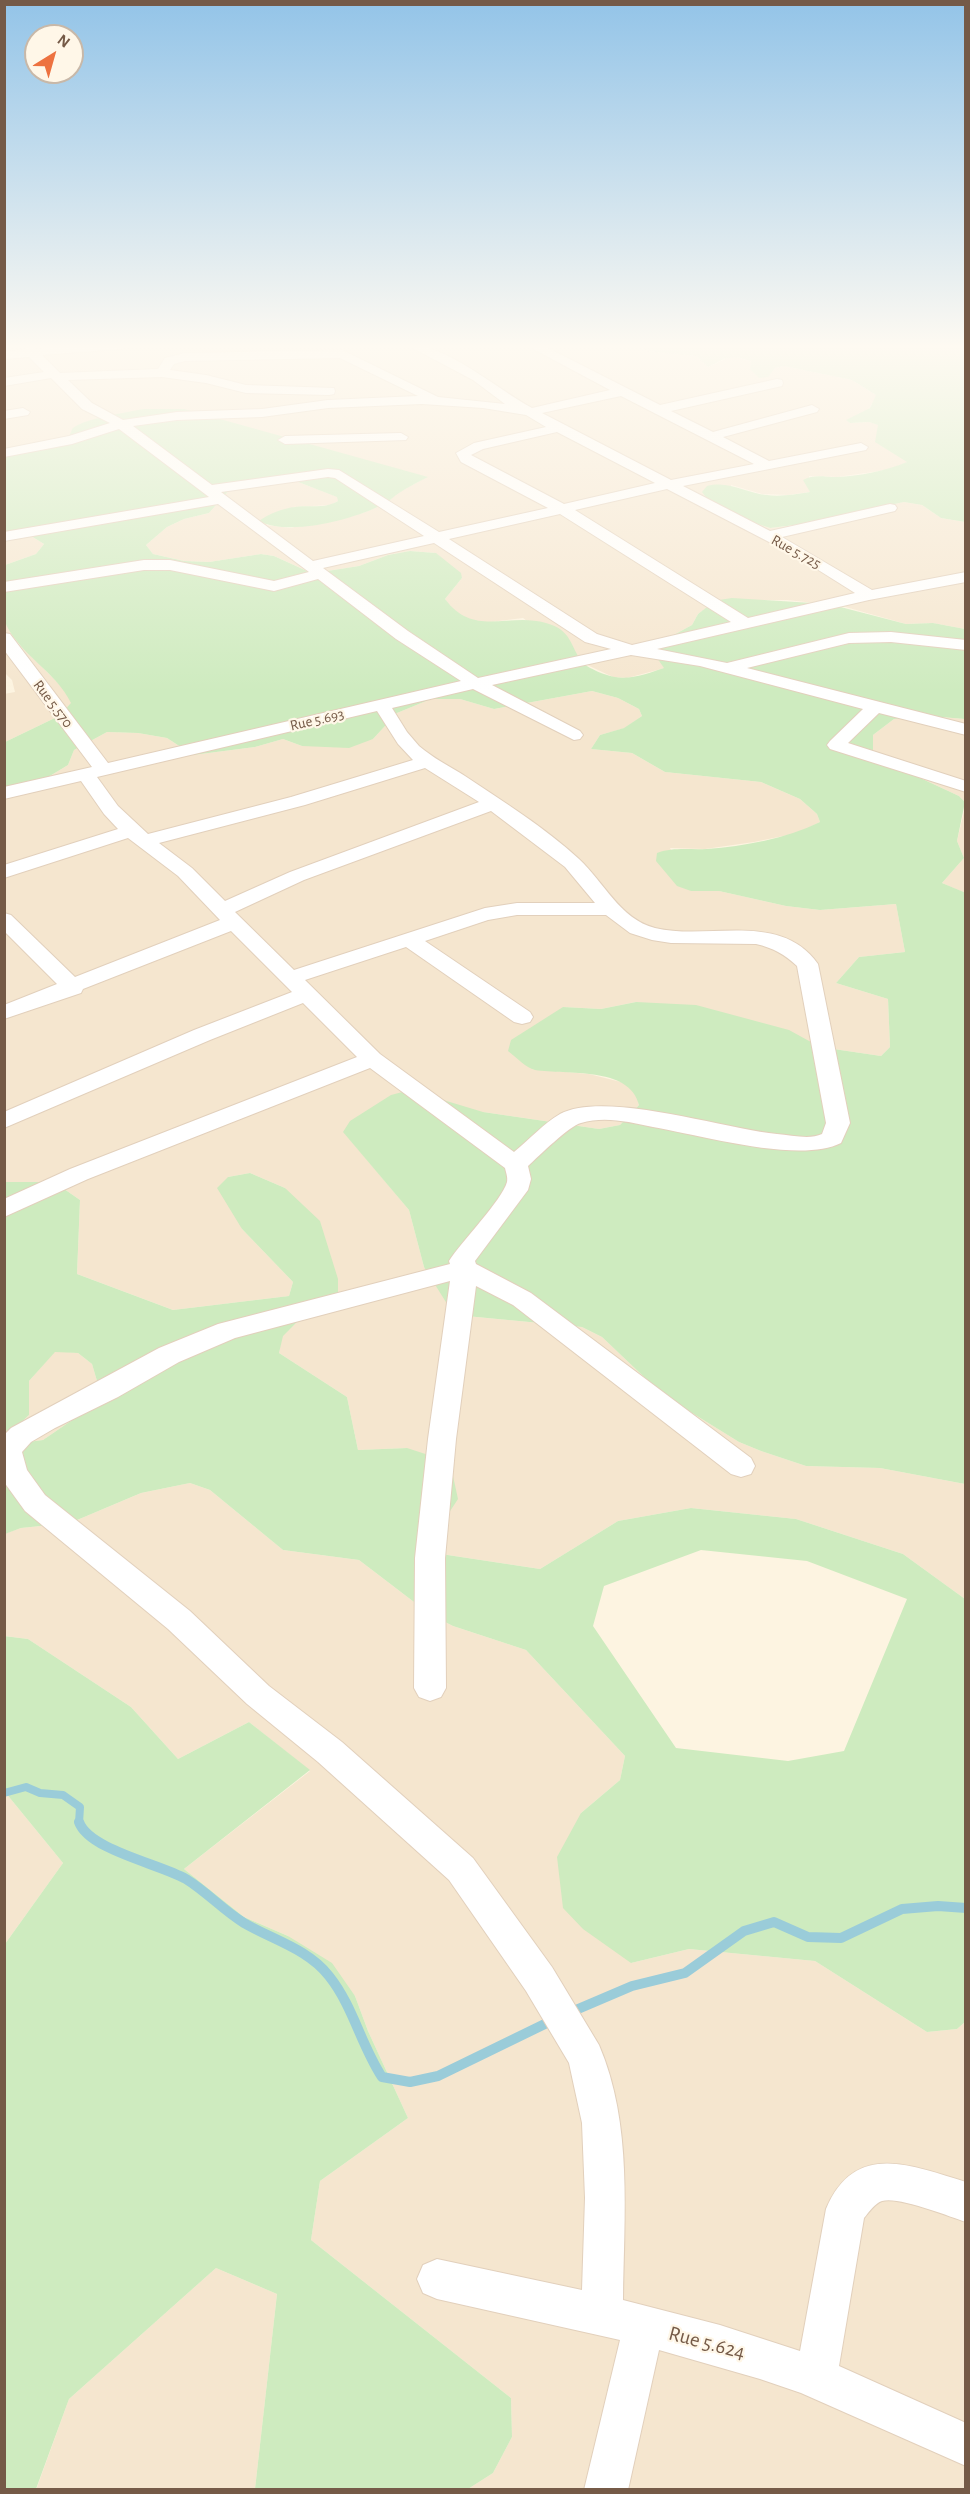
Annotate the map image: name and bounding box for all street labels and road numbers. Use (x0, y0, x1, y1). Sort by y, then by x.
street label: Rue 5.725 (768, 531, 824, 573)
street label: Rue 5.570 (29, 677, 77, 731)
street label: Rue 5.693 (288, 705, 346, 735)
street label: Rue 5.624 (666, 2321, 748, 2365)

